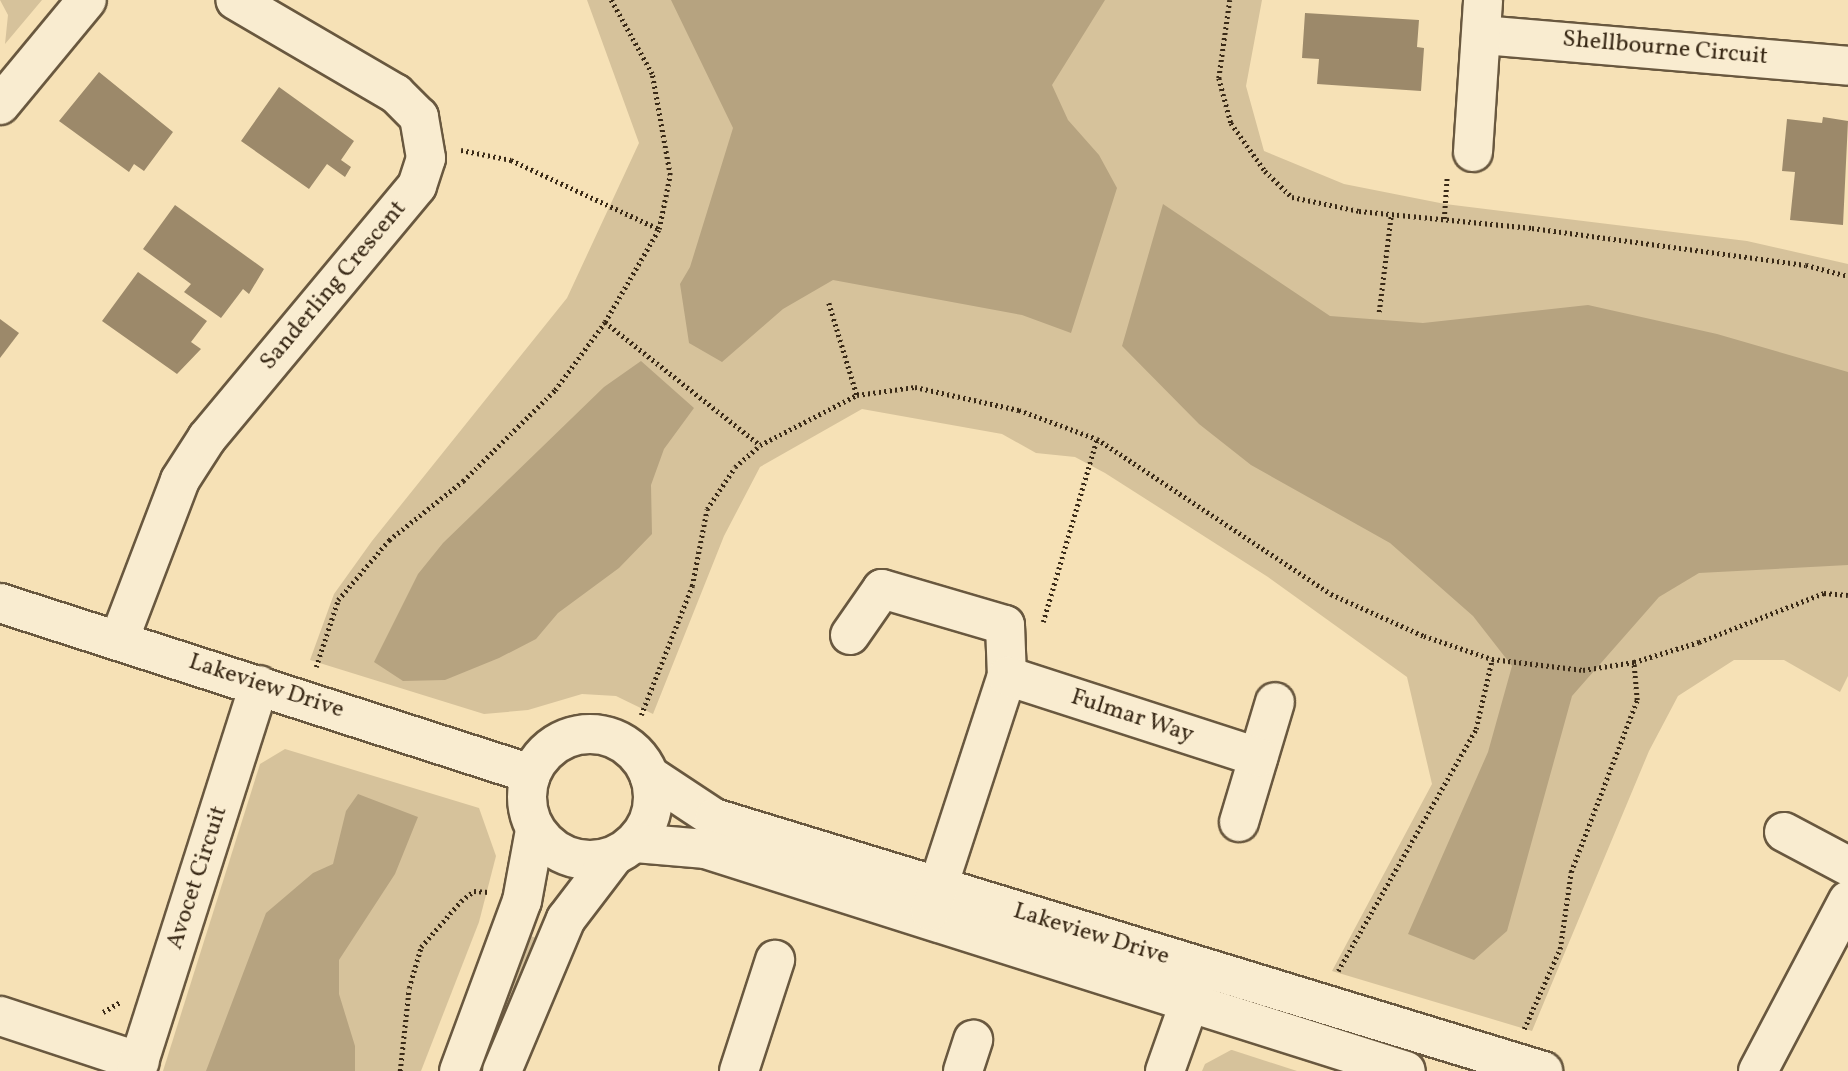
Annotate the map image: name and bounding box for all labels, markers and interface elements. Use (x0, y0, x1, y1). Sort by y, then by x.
street label: Shellbourne Circuit (1561, 26, 1769, 72)
street label: Sanderling Crescent (255, 195, 413, 377)
street label: Lakeview Drive (184, 648, 348, 726)
street label: Fulmar Way (1067, 684, 1197, 750)
street label: Avocet Circuit (161, 803, 235, 953)
street label: Lakeview Drive (1009, 898, 1173, 972)

